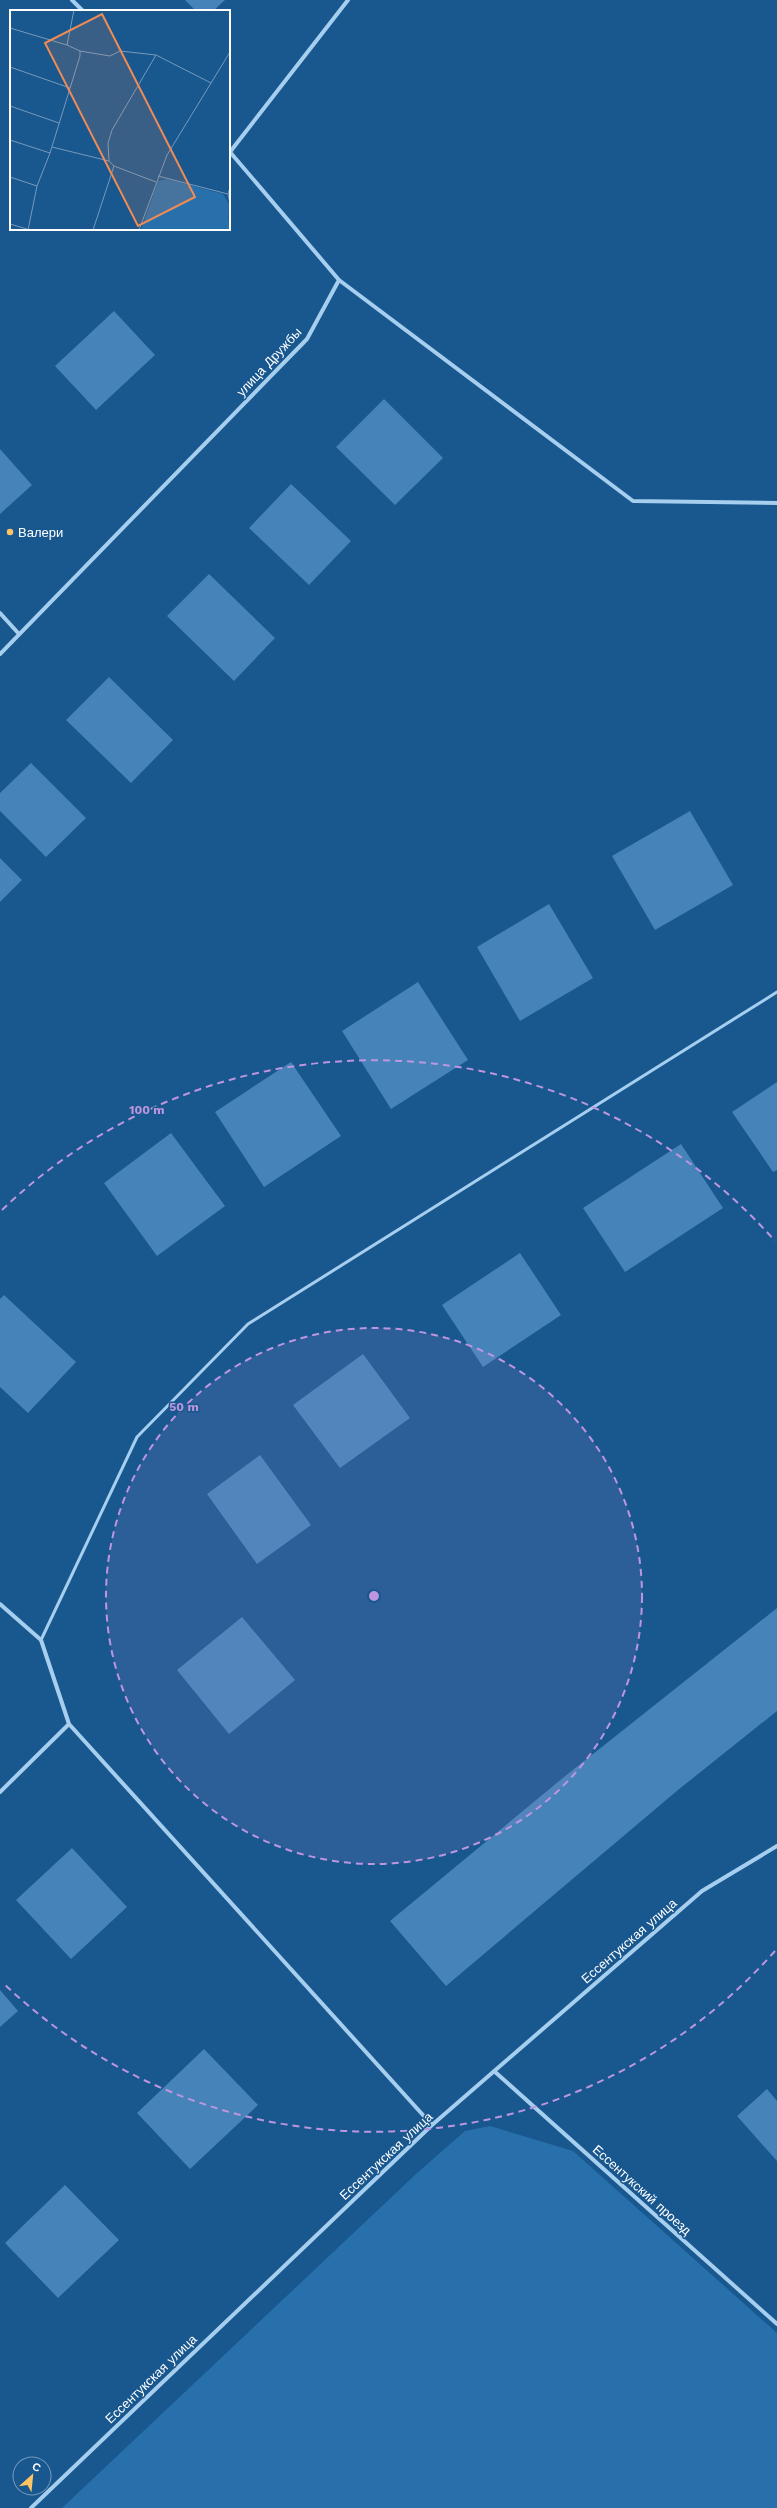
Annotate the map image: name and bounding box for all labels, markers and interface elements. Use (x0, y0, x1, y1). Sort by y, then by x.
inset map (10, 10, 230, 230)
street label: улица Дружбы (233, 325, 305, 399)
place label: Валери (18, 525, 63, 540)
marker: Валери (5, 527, 15, 537)
text: 100 m (129, 1103, 165, 1117)
text: 50 m (169, 1400, 199, 1414)
centre of rings (367, 1589, 381, 1603)
street label: Ессентукская улица (578, 1895, 680, 1986)
street label: Ессентукская улица (337, 2109, 436, 2203)
street label: Ессентукский проезд (590, 2142, 695, 2238)
street label: Ессентукская улица (102, 2331, 200, 2427)
north arrow (12, 2456, 52, 2496)
text: С (30, 2460, 43, 2475)

